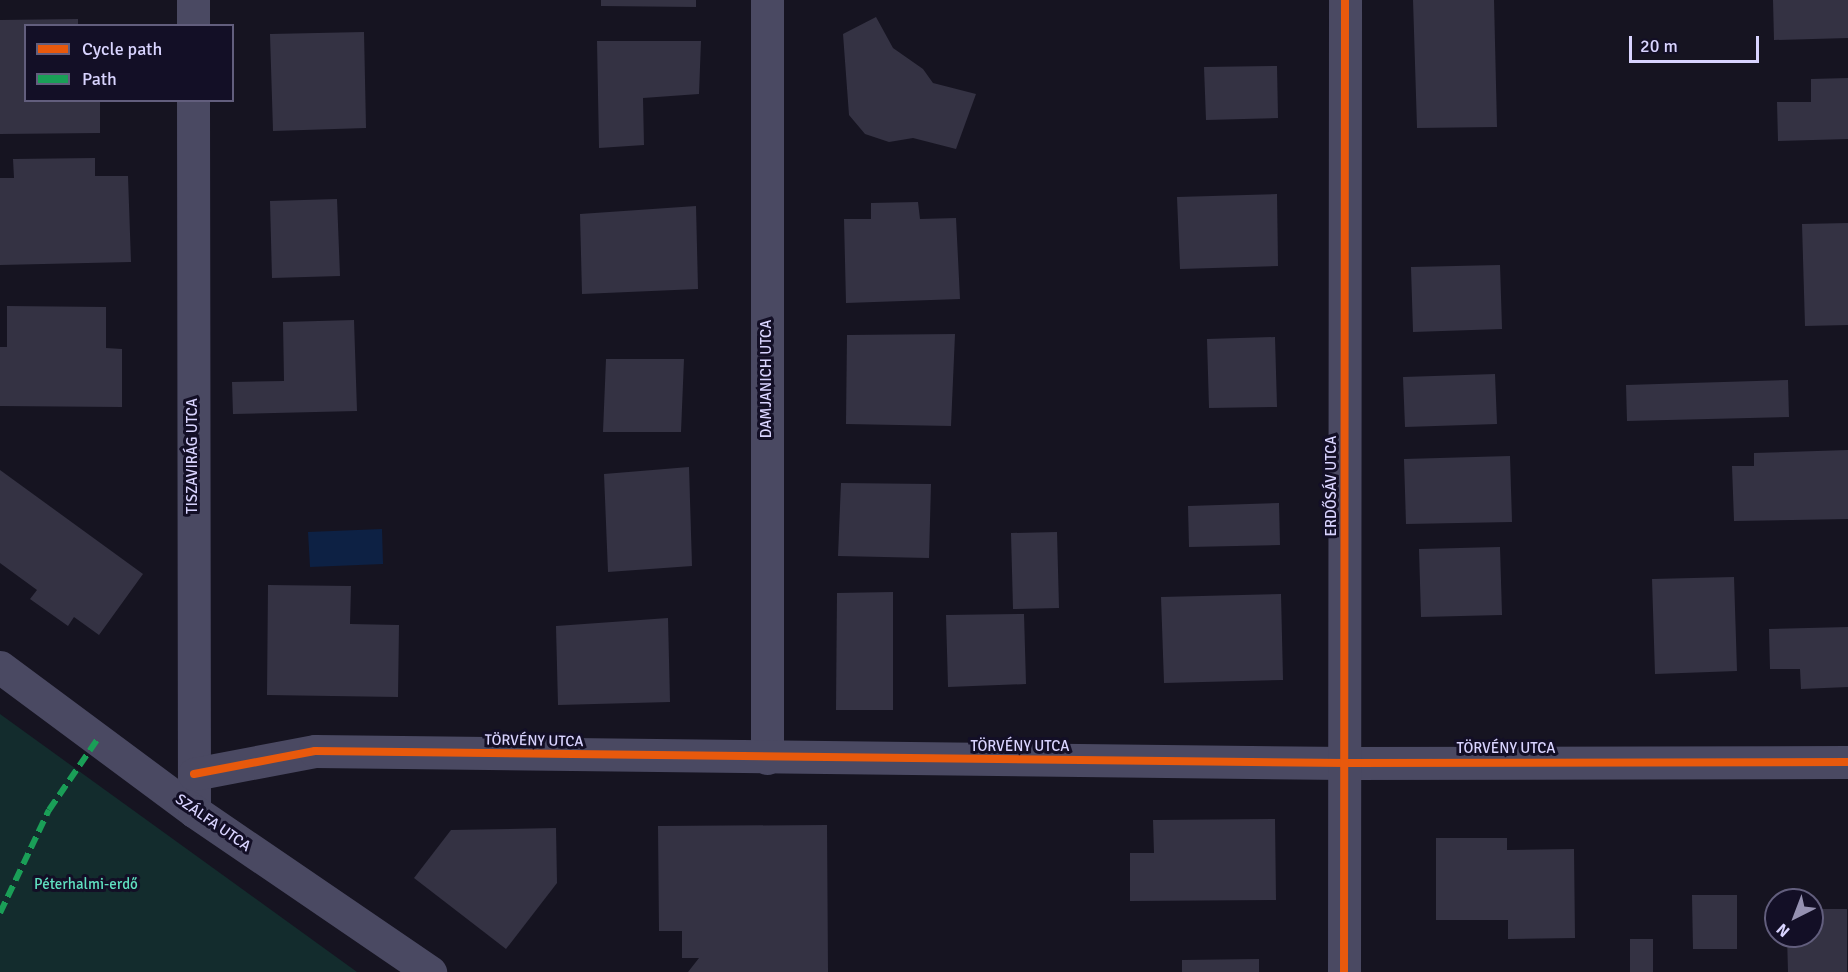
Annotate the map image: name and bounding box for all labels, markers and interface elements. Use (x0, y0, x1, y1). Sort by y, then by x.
legend (24, 24, 234, 102)
scale bar (1632, 24, 1762, 62)
text: 20 m (1640, 35, 1678, 57)
text: Cycle path (82, 38, 162, 60)
text: Path (82, 68, 117, 90)
street label: DAMJANICH UTCA (758, 320, 776, 438)
street label: TISZAVIRÁG UTCA (184, 398, 202, 514)
street label: ERDŐSÁV UTCA (1323, 436, 1341, 536)
street label: TÖRVÉNY UTCA (484, 731, 584, 751)
street label: TÖRVÉNY UTCA (971, 738, 1069, 756)
street label: TÖRVÉNY UTCA (1457, 740, 1555, 758)
street label: SZÁLFA UTCA (172, 790, 254, 856)
park label: Péterhalmi-erdő (34, 876, 138, 894)
north arrow (1764, 888, 1824, 948)
text: N (1772, 919, 1794, 941)

